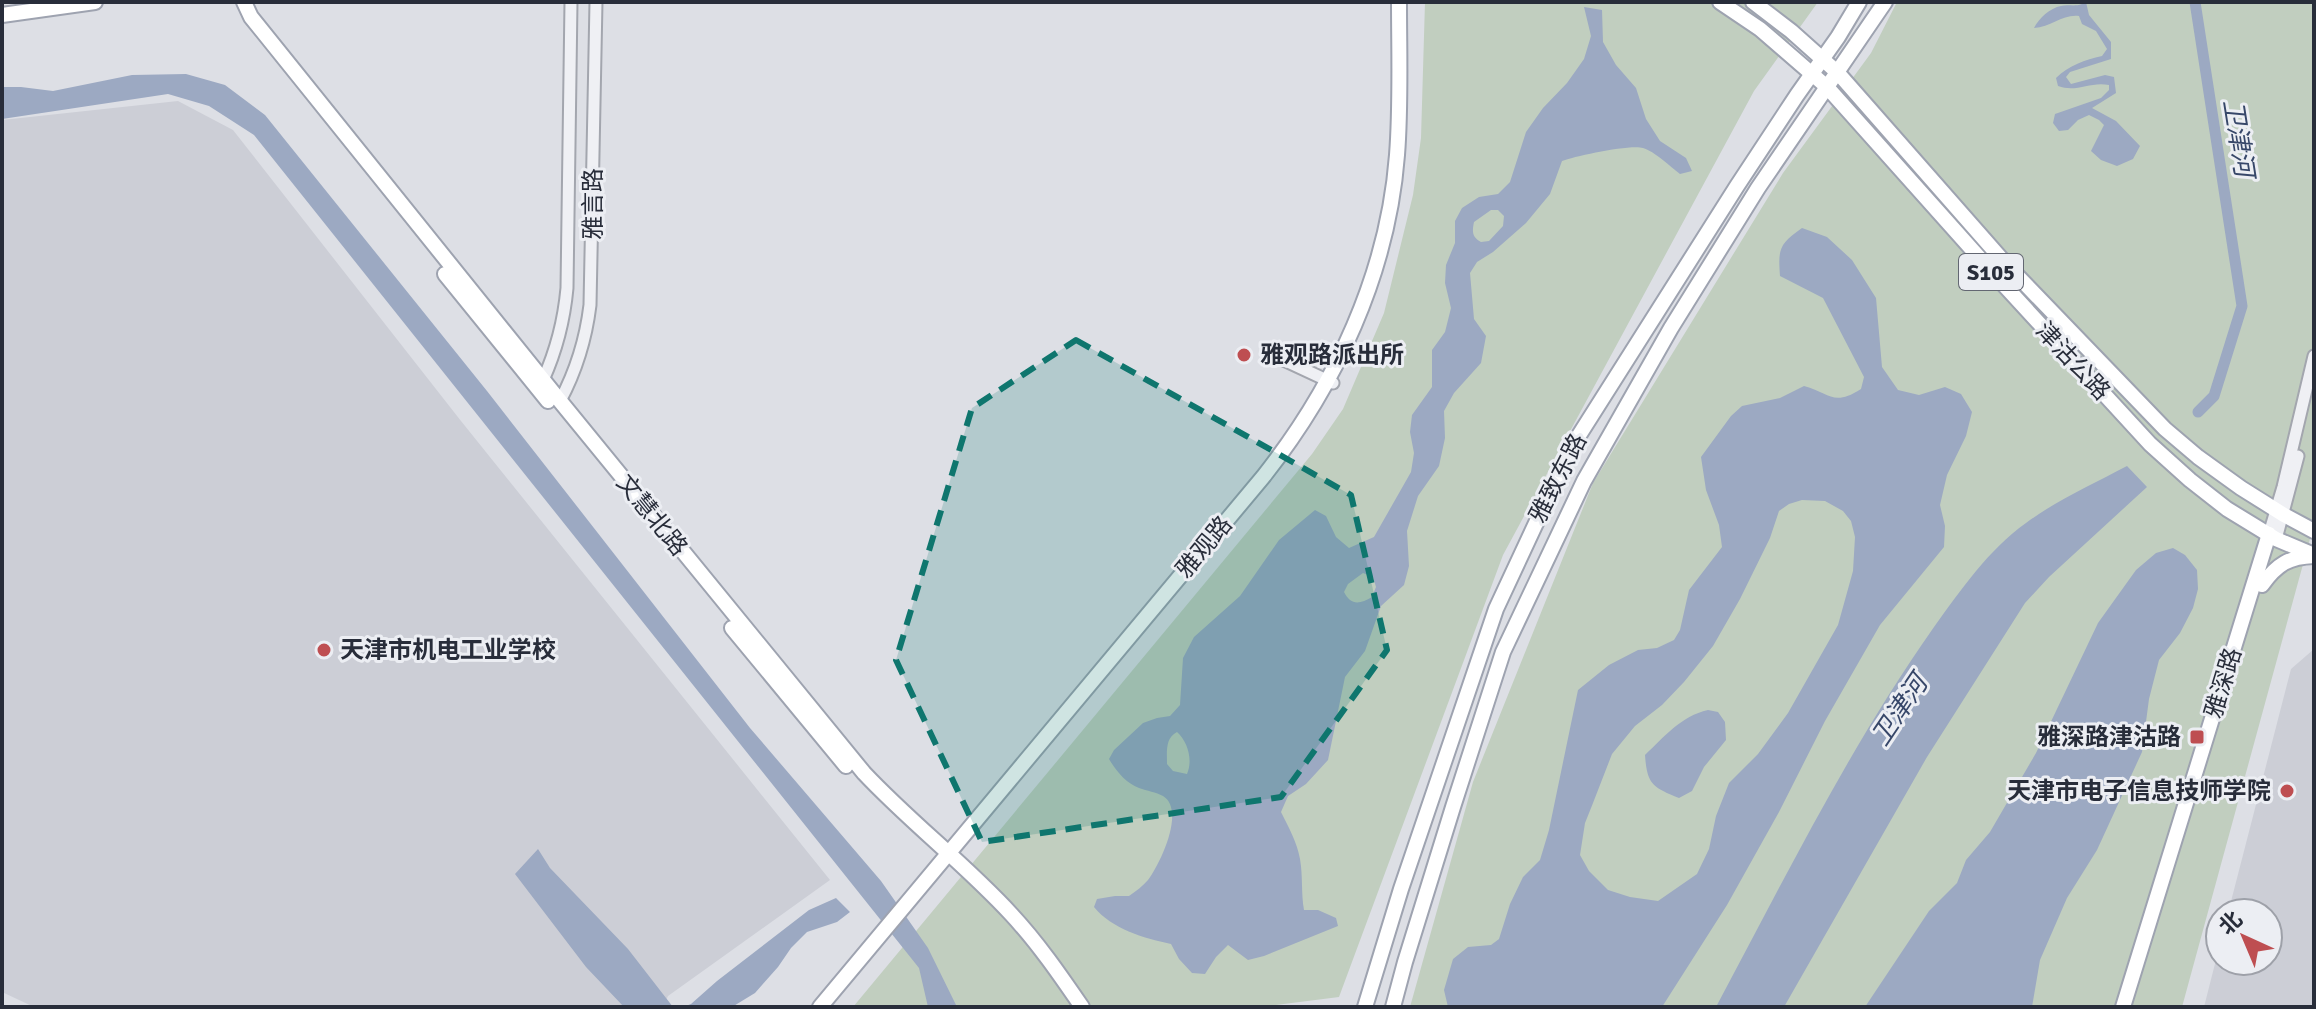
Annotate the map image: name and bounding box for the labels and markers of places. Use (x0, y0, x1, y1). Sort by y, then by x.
place label: 雅观路派出所 (1260, 340, 1404, 370)
marker: 雅观路派出所 (1235, 346, 1253, 364)
place label: 天津市机电工业学校 (340, 635, 556, 665)
marker: 天津市机电工业学校 (315, 641, 333, 659)
place label: 雅深路津沽路 (2037, 722, 2181, 752)
marker: 雅深路津沽路 (2188, 728, 2206, 746)
place label: 天津市电子信息技师学院 (2007, 776, 2271, 806)
marker: 天津市电子信息技师学院 (2278, 782, 2296, 800)

